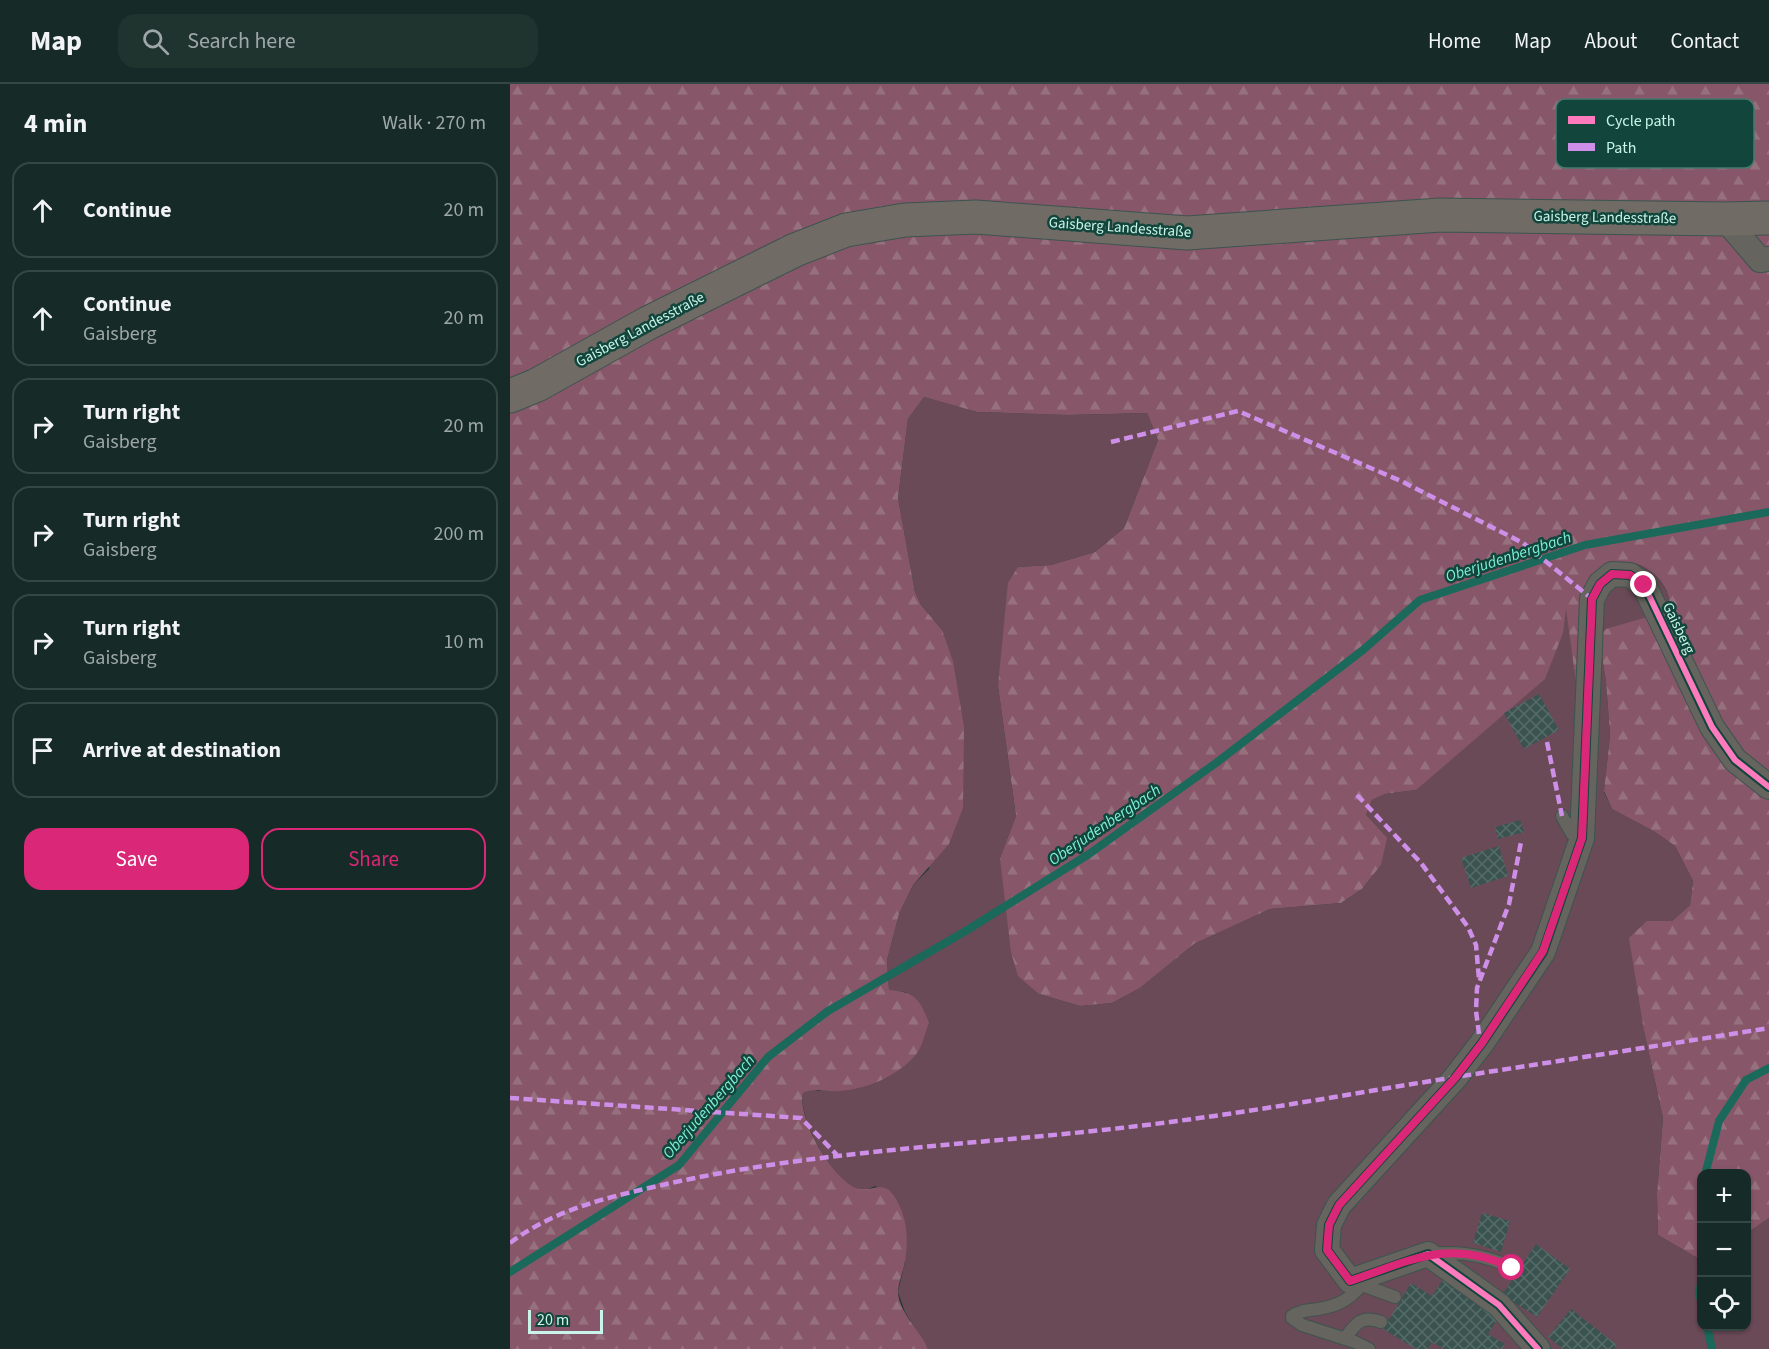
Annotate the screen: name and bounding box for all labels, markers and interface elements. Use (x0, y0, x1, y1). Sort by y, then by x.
search box (118, 14, 538, 68)
text: Map (30, 21, 82, 61)
icon: search (139, 25, 172, 58)
text: Search here (187, 25, 296, 57)
text: Home (1428, 26, 1481, 56)
text: Map (1514, 26, 1552, 56)
text: About (1585, 26, 1637, 56)
text: Contact (1670, 26, 1739, 56)
legend (1556, 99, 1754, 168)
text: 4 min (24, 105, 87, 142)
text: Walk · 270 m (382, 109, 486, 137)
text: Cycle path (1606, 110, 1675, 132)
text: Path (1606, 137, 1636, 159)
icon: ahead (26, 194, 59, 227)
text: Continue (83, 194, 172, 226)
text: 20 m (444, 196, 484, 224)
street label: Gaisberg Landesstraße (1533, 206, 1677, 229)
street label: Gaisberg Landesstraße (1048, 212, 1192, 243)
street label: Gaisberg Landesstraße (572, 287, 708, 372)
text: Continue (83, 288, 172, 320)
icon: ahead (26, 302, 59, 335)
text: 20 m (444, 304, 484, 332)
text: Gaisberg (83, 320, 157, 348)
text: Turn right (83, 396, 180, 428)
icon: right (26, 410, 59, 443)
text: 20 m (444, 412, 484, 440)
text: Gaisberg (83, 428, 157, 456)
text: Turn right (83, 504, 180, 536)
icon: right (26, 518, 59, 551)
text: 200 m (434, 520, 484, 548)
water label: Oberjudenbergbach (1443, 526, 1574, 588)
text: Gaisberg (83, 536, 157, 564)
route end (1630, 571, 1656, 597)
street label: Gaisberg (1657, 599, 1700, 658)
text: Turn right (83, 612, 180, 644)
icon: right (26, 626, 59, 659)
text: 10 m (444, 628, 484, 656)
text: Gaisberg (83, 644, 157, 672)
icon: arrive (26, 734, 59, 767)
text: Arrive at destination (83, 734, 281, 766)
water label: Oberjudenbergbach (1044, 779, 1165, 871)
button: Save (24, 828, 249, 890)
button: Share (261, 828, 486, 890)
water label: Oberjudenbergbach (657, 1050, 760, 1163)
map controls (1697, 1169, 1751, 1331)
button: + (1697, 1169, 1751, 1223)
button: − (1697, 1223, 1751, 1277)
route start (1498, 1254, 1524, 1280)
button: locate (1697, 1277, 1751, 1331)
scale bar (528, 1307, 603, 1334)
text: 20 m (537, 1309, 569, 1331)

